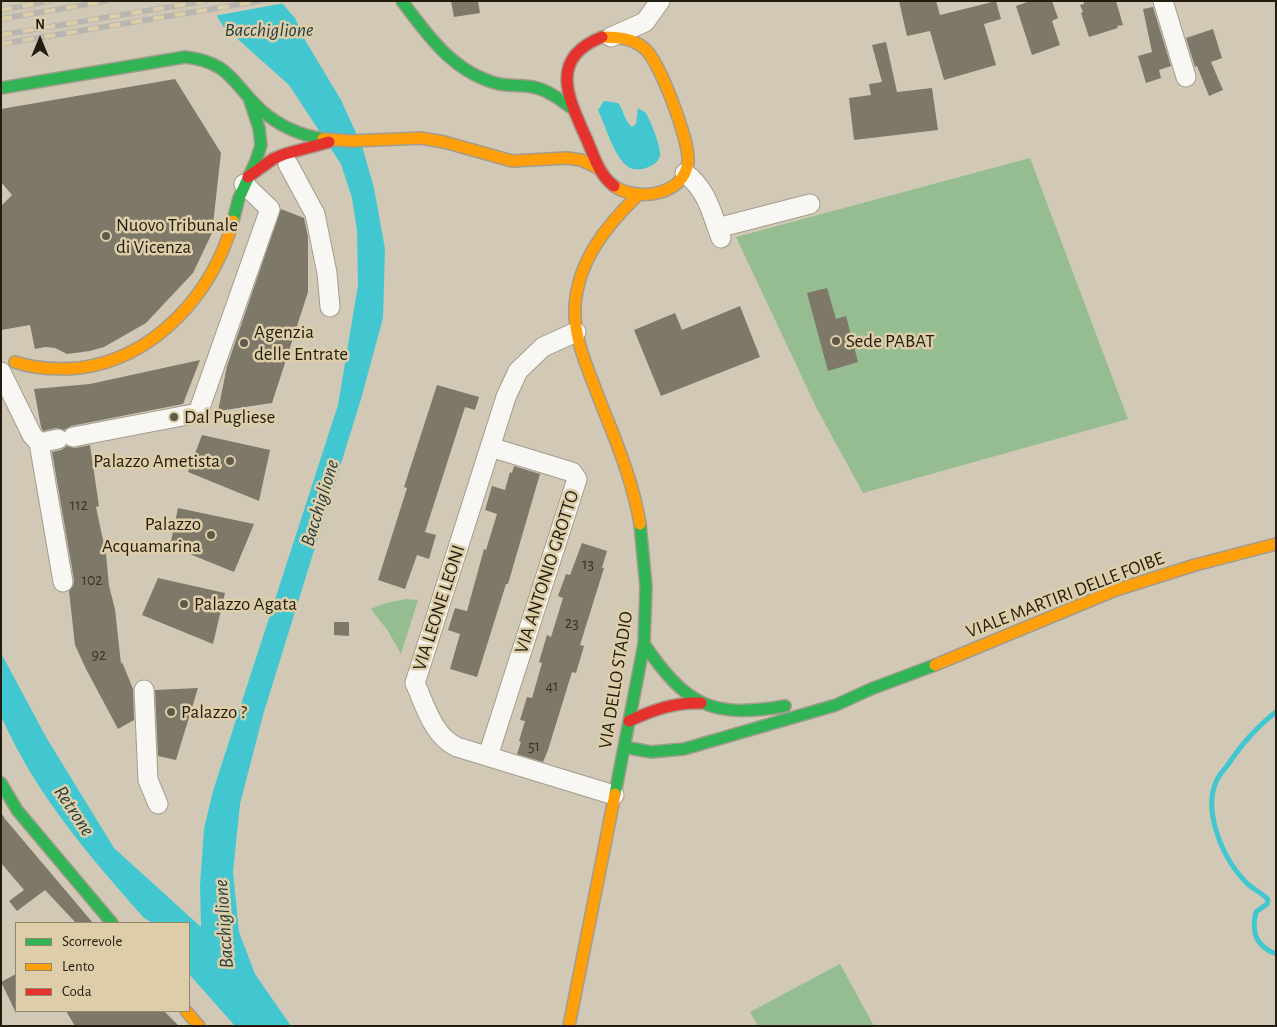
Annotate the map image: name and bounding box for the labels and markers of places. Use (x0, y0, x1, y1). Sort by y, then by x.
place label: Nuovo Tribunale di Vicenza (116, 214, 238, 258)
marker: Nuovo Tribunale di Vicenza (100, 230, 112, 242)
place label: Agenzia delle Entrate (254, 321, 348, 365)
place label: Sede PABAT (846, 330, 934, 352)
marker: Sede PABAT (830, 335, 842, 347)
marker: Agenzia delle Entrate (238, 337, 250, 349)
place label: Dal Pugliese (184, 406, 275, 428)
marker: Dal Pugliese (168, 411, 180, 423)
place label: Palazzo Ametista (93, 450, 220, 472)
marker: Palazzo Ametista (224, 455, 236, 467)
place label: Palazzo Acquamarina (102, 513, 201, 557)
marker: Palazzo Acquamarina (205, 529, 217, 541)
place label: Palazzo Agata (194, 593, 297, 615)
marker: Palazzo Agata (178, 598, 190, 610)
place label: Palazzo ? (181, 701, 247, 723)
marker: Palazzo ? (165, 706, 177, 718)

